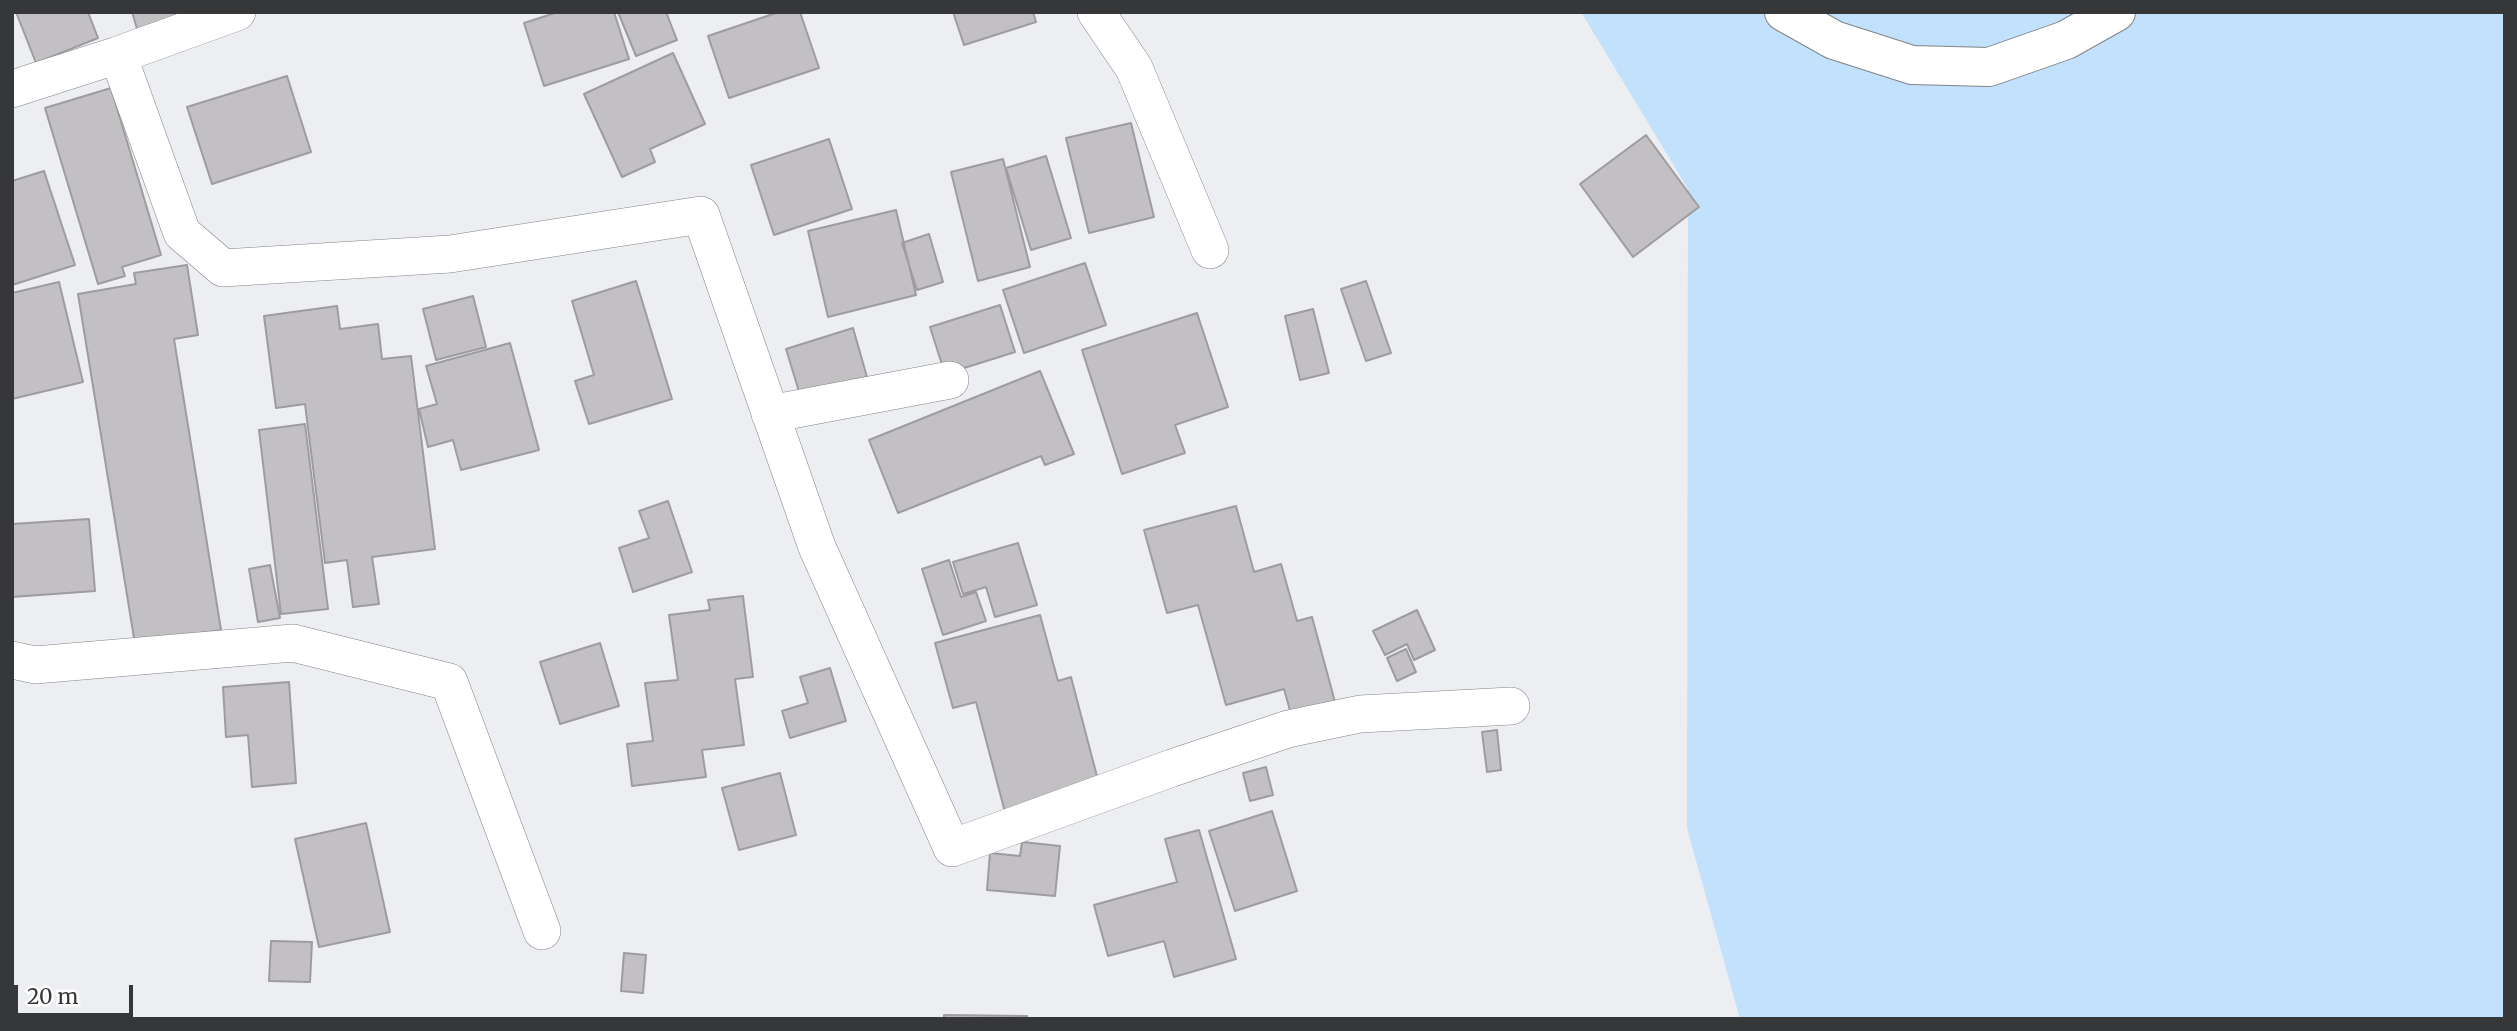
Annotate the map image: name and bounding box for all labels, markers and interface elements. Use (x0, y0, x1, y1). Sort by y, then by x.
scale bar (18, 972, 136, 1016)
text: 20 m (27, 983, 78, 1010)

